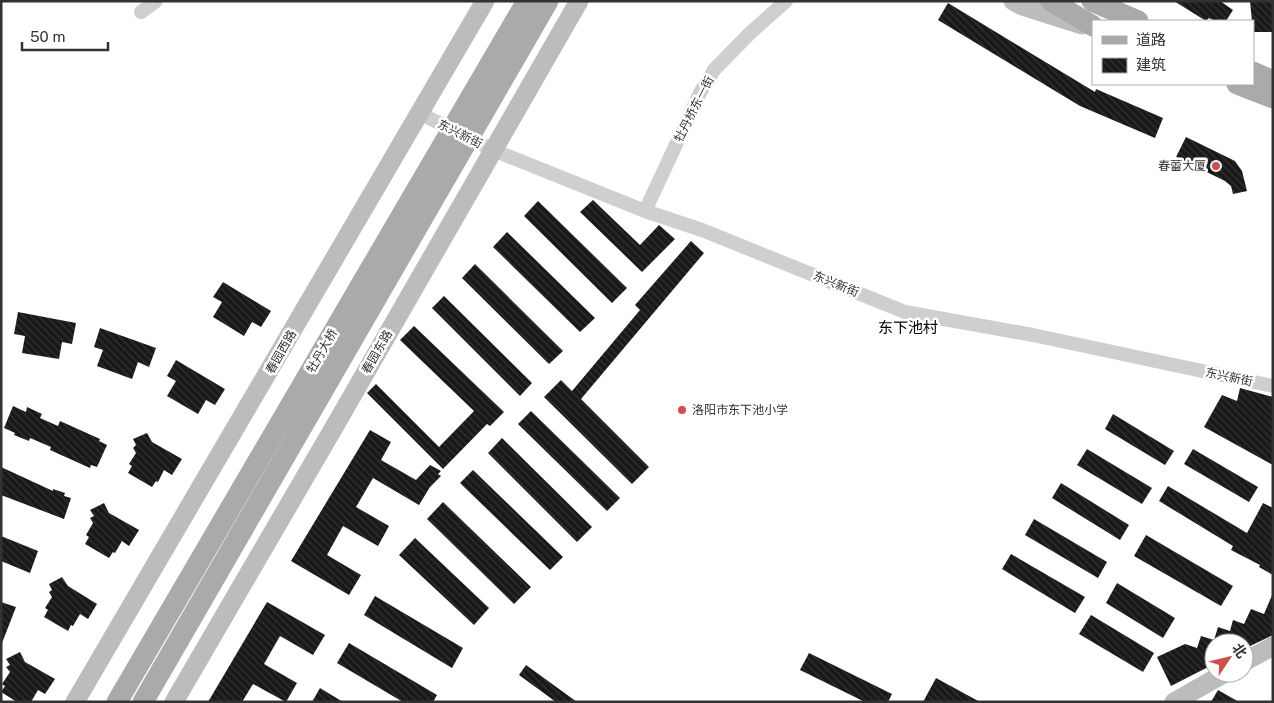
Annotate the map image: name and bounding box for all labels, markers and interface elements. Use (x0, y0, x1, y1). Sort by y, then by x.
scale bar (22, 20, 109, 52)
legend (1092, 20, 1254, 85)
text: 50 m (30, 28, 65, 45)
text: 道路 (1136, 31, 1166, 48)
text: 建筑 (1136, 56, 1166, 73)
street label: 牡丹桥东一街 (671, 74, 717, 144)
street label: 东兴新街 (435, 117, 485, 151)
place label: 春蕾大厦 (1158, 159, 1206, 173)
marker: 春蕾大厦 (1210, 160, 1222, 172)
street label: 东兴新街 (811, 269, 861, 299)
district label: 东下池村 (878, 319, 938, 336)
street label: 牡丹大桥 (304, 327, 340, 375)
street label: 春园西路 (263, 328, 299, 376)
street label: 春园东路 (359, 328, 395, 376)
street label: 东兴新街 (1204, 365, 1254, 389)
place label: 洛阳市东下池小学 (692, 403, 788, 417)
marker: 洛阳市东下池小学 (676, 404, 688, 416)
north arrow (1204, 633, 1254, 683)
text: 北 (1229, 640, 1250, 661)

